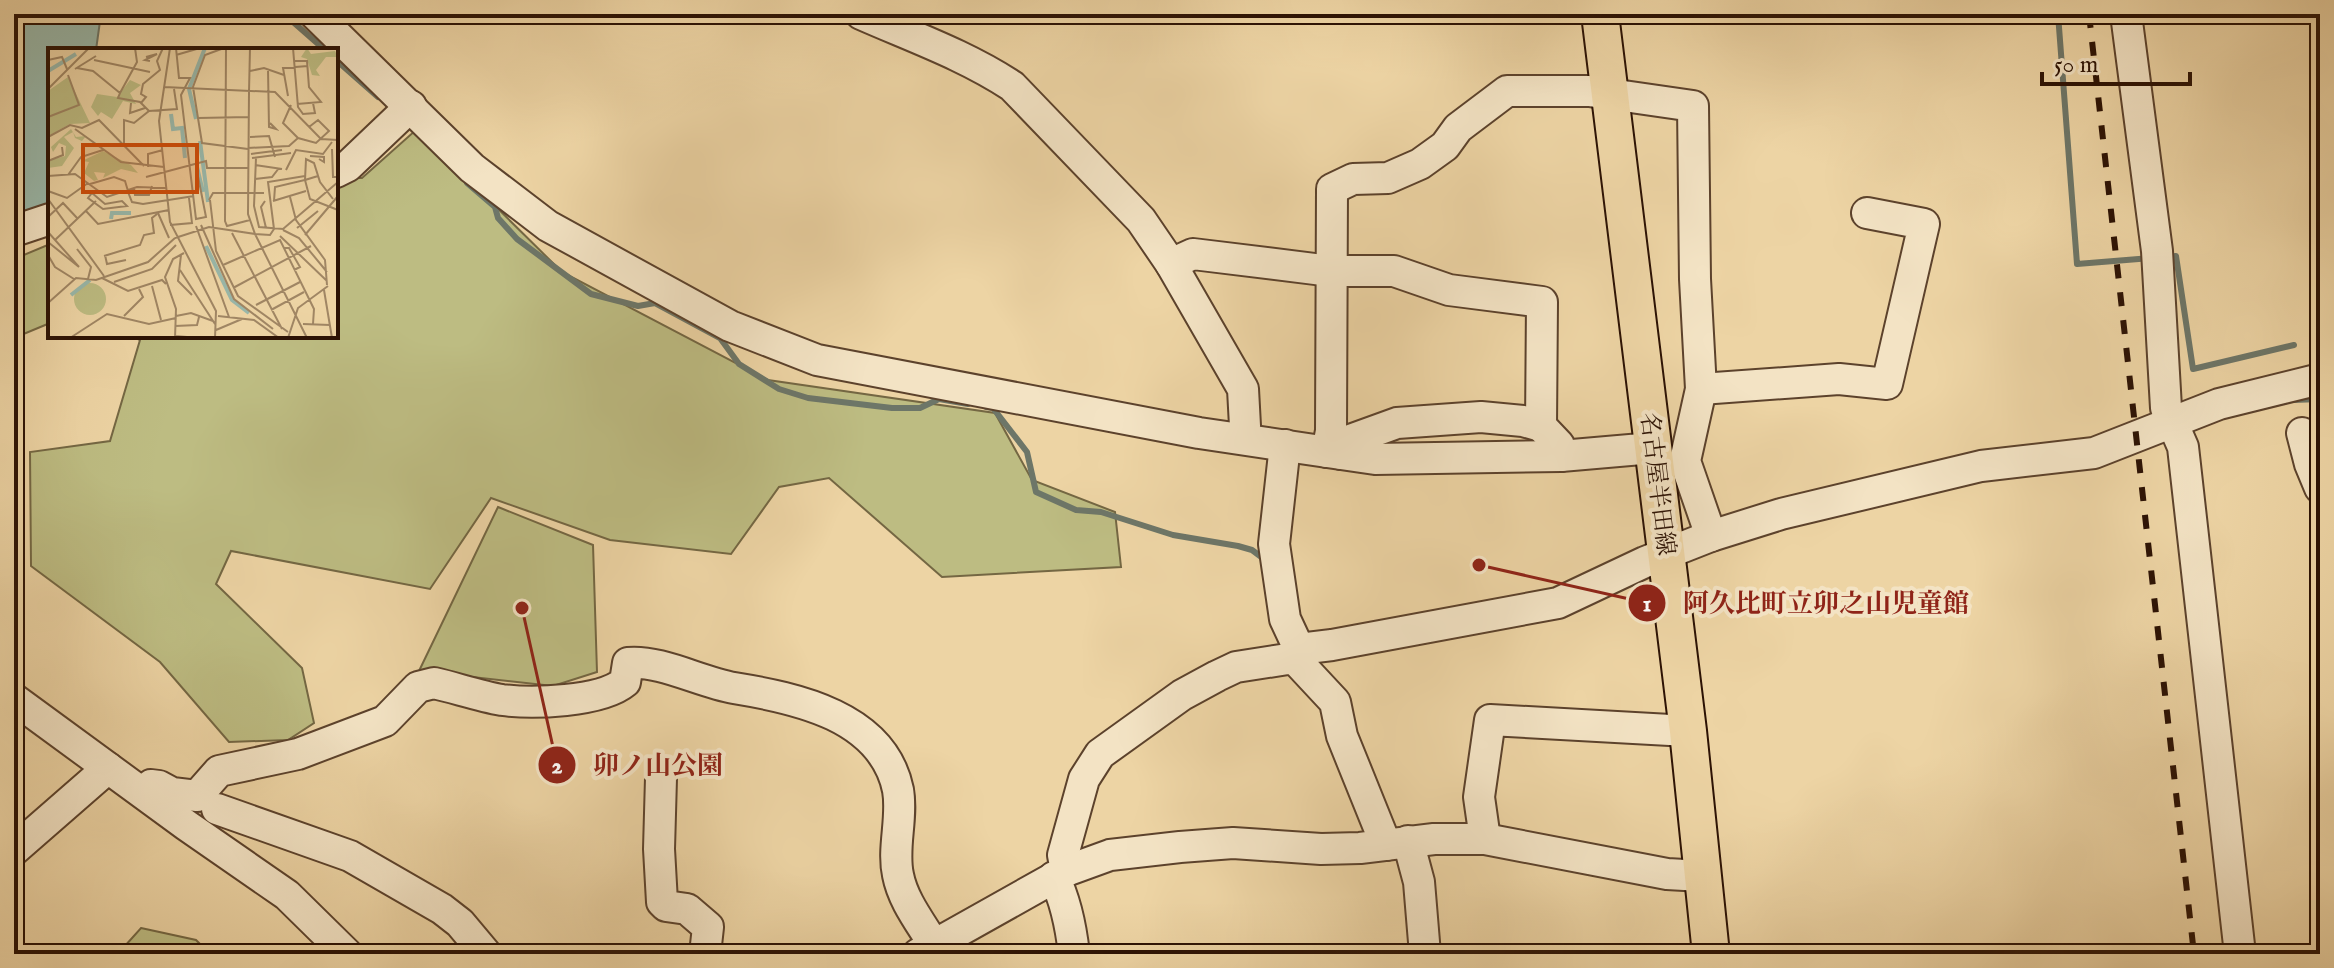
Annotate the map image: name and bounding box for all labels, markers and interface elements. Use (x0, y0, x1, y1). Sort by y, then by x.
scale bar (2042, 36, 2190, 86)
inset map (48, 48, 338, 338)
text: 50 m (2054, 50, 2098, 81)
street label: 名古屋半田線 (1632, 411, 1681, 558)
callout: 阿久比町立卯之山児童館 (1627, 578, 1985, 628)
text: 阿久比町立卯之山児童館 (1683, 588, 1969, 621)
text: 1 (1643, 589, 1652, 620)
callout: 卯ノ山公園 (537, 740, 739, 790)
text: 卯ノ山公園 (593, 750, 723, 783)
text: 2 (551, 751, 563, 782)

